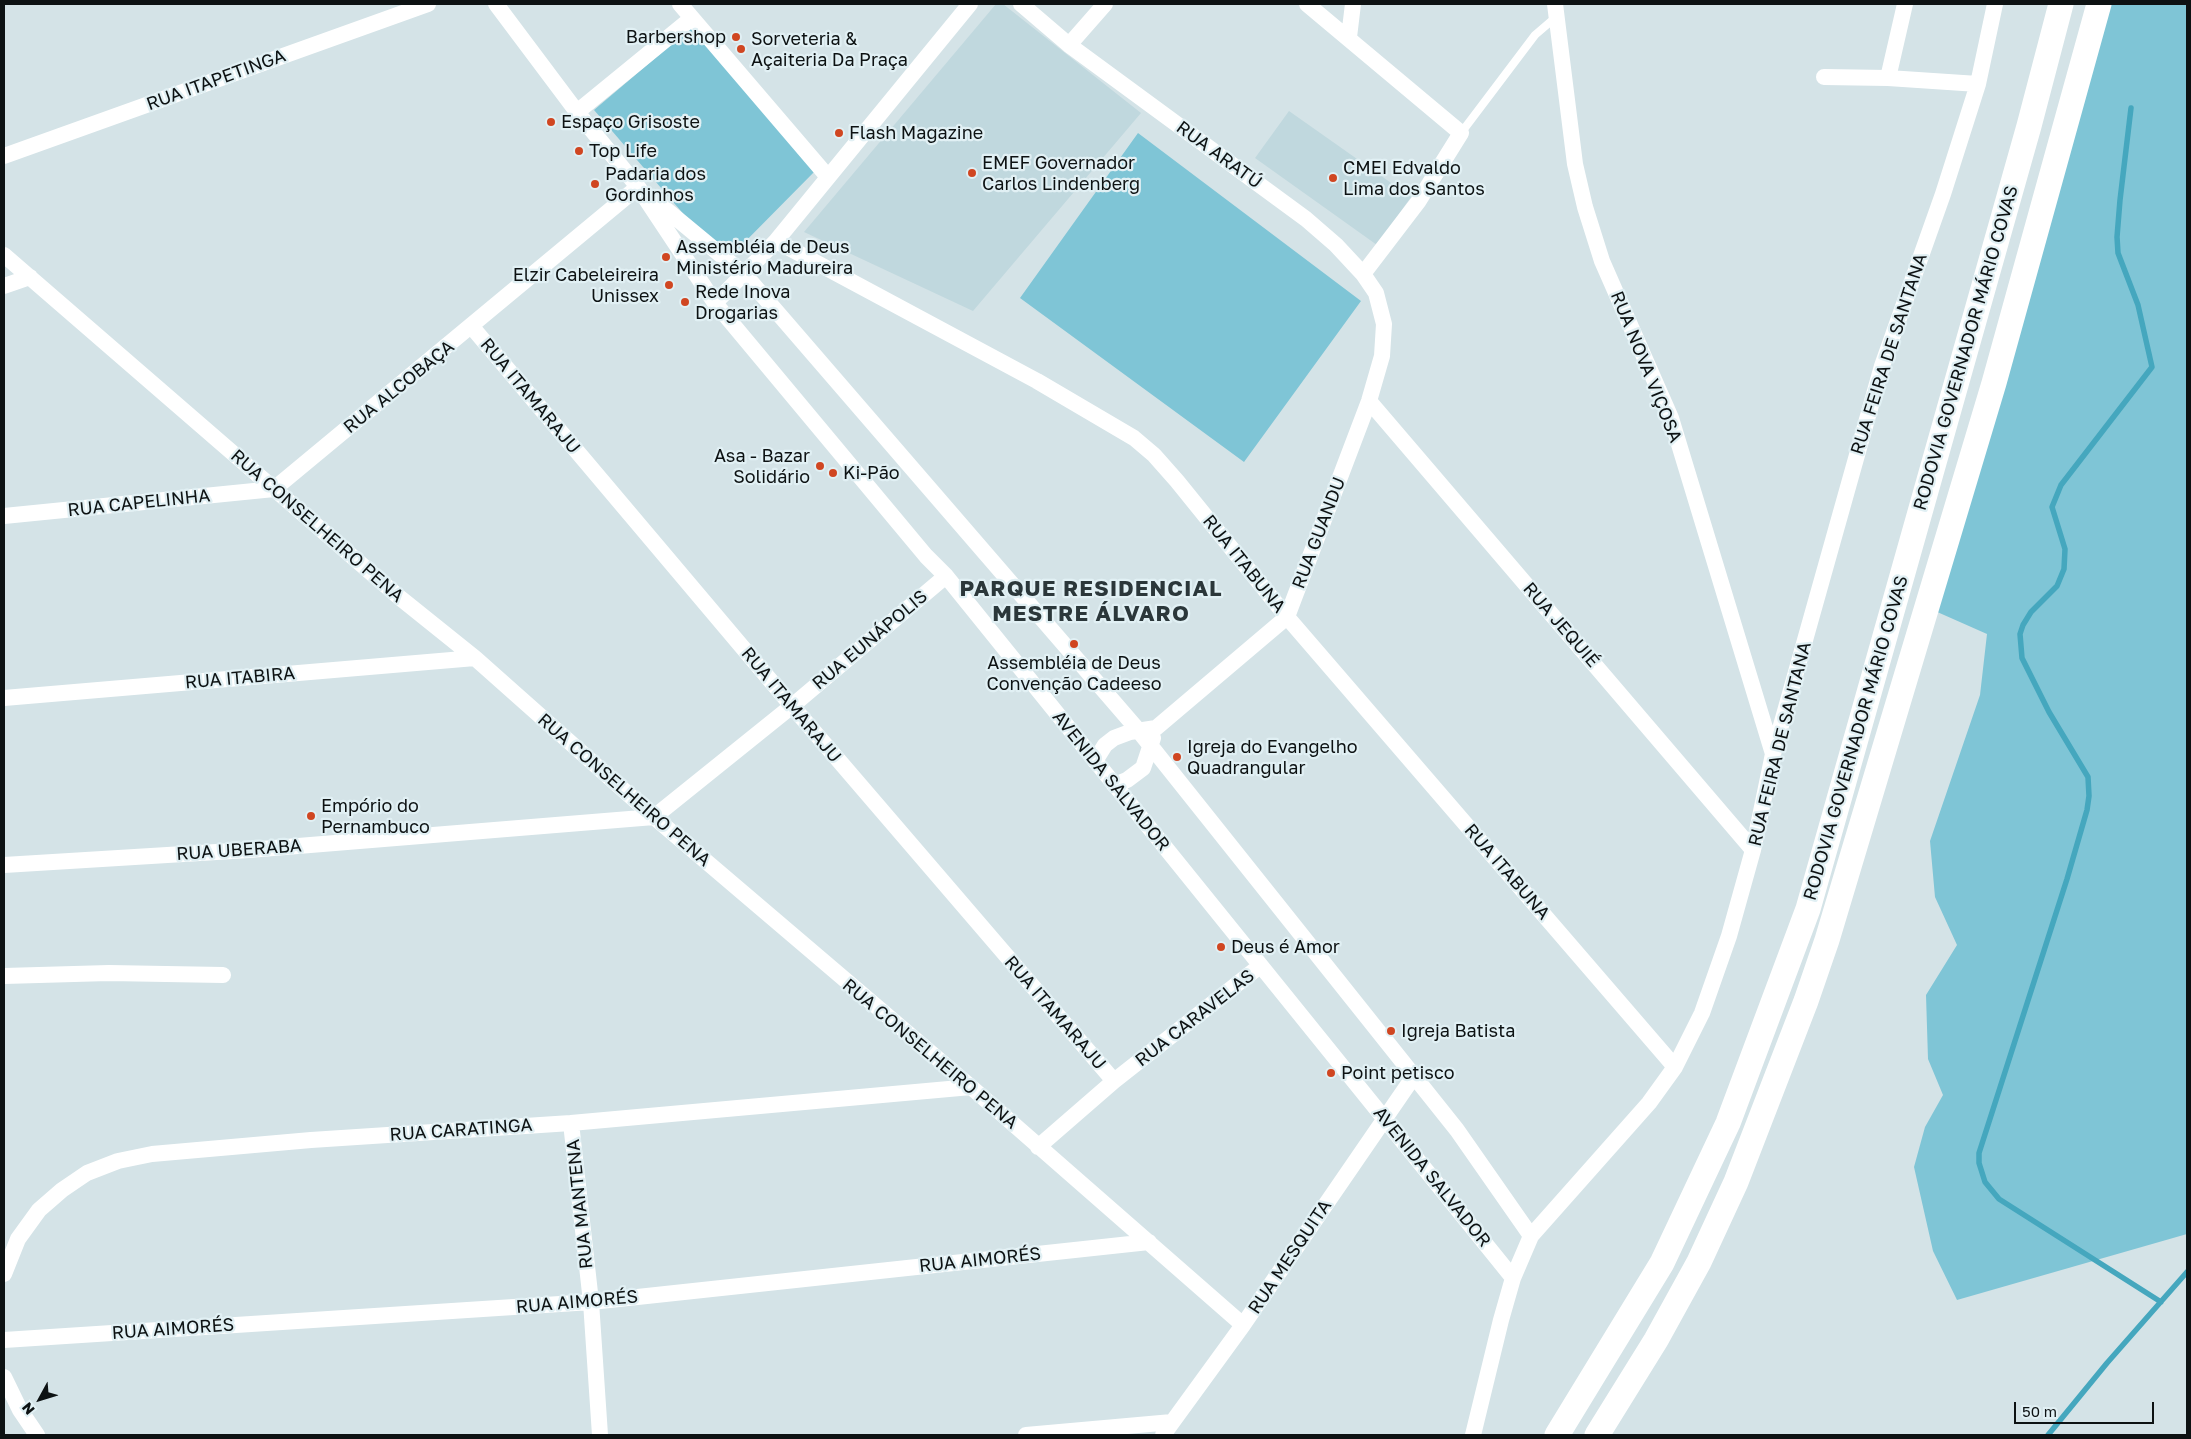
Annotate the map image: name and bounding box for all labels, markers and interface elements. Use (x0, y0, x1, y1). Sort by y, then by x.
place label: Barbershop (626, 26, 726, 48)
place label: Sorveteria & Açaiteria Da Praça (751, 28, 908, 70)
marker: Barbershop (730, 31, 742, 43)
marker: Sorveteria & Açaiteria Da Praça (735, 43, 747, 55)
street label: RUA ITAPETINGA (143, 45, 289, 115)
place label: Espaço Grisoste (561, 111, 700, 133)
marker: Espaço Grisoste (545, 116, 557, 128)
street label: RUA ARATÚ (1172, 117, 1266, 193)
place label: Flash Magazine (849, 122, 983, 144)
marker: Flash Magazine (833, 127, 845, 139)
place label: Top Life (589, 140, 657, 162)
marker: Top Life (573, 145, 585, 157)
place label: EMEF Governador Carlos Lindenberg (982, 152, 1140, 194)
place label: CMEI Edvaldo Lima dos Santos (1343, 157, 1485, 200)
place label: Padaria dos Gordinhos (605, 163, 706, 205)
marker: EMEF Governador Carlos Lindenberg (966, 167, 978, 179)
marker: CMEI Edvaldo Lima dos Santos (1327, 172, 1339, 184)
marker: Padaria dos Gordinhos (589, 178, 601, 190)
street label: RODOVIA GOVERNADOR MÁRIO COVAS (1909, 183, 2023, 513)
place label: Assembléia de Deus Ministério Madureira (676, 236, 853, 278)
marker: Assembléia de Deus Ministério Madureira (660, 251, 672, 263)
street label: RUA FEIRA DE SANTANA (1846, 251, 1932, 457)
place label: Elzir Cabeleireira Unissex (513, 264, 659, 306)
marker: Elzir Cabeleireira Unissex (663, 279, 675, 291)
place label: Rede Inova Drogarias (695, 281, 790, 324)
street label: RUA NOVA VIÇOSA (1606, 288, 1686, 446)
marker: Rede Inova Drogarias (679, 296, 691, 308)
street label: RUA ITAMARAJU (476, 334, 584, 458)
street label: RUA ALCOBAÇA (339, 336, 459, 438)
street label: RUA CONSELHEIRO PENA (226, 445, 408, 607)
place label: Asa - Bazar Solidário (714, 445, 810, 488)
marker: Asa - Bazar Solidário (814, 460, 826, 472)
place label: Ki-Pão (843, 462, 900, 484)
marker: Ki-Pão (827, 467, 839, 479)
street label: RUA GUANDU (1288, 474, 1350, 592)
street label: RUA CAPELINHA (67, 485, 211, 521)
street label: RUA ITABUNA (1198, 511, 1290, 617)
street label: RODOVIA GOVERNADOR MÁRIO COVAS (1799, 573, 1913, 903)
district label: PARQUE RESIDENCIAL MESTRE ÁLVARO (957, 576, 1225, 628)
street label: RUA JEQUIÉ (1518, 578, 1604, 672)
street label: RUA EUNÁPOLIS (808, 586, 932, 694)
marker: Assembléia de Deus Convenção Cadeeso (1068, 638, 1080, 650)
street label: RUA FEIRA DE SANTANA (1744, 639, 1816, 849)
street label: RUA ITAMARAJU (737, 643, 845, 767)
place label: Assembléia de Deus Convenção Cadeeso (987, 652, 1161, 694)
street label: RUA ITABIRA (184, 662, 296, 694)
street label: AVENIDA SALVADOR (1048, 707, 1174, 855)
street label: RUA CONSELHEIRO PENA (533, 709, 715, 871)
place label: Igreja do Evangelho Quadrangular (1187, 736, 1358, 779)
marker: Igreja do Evangelho Quadrangular (1171, 751, 1183, 763)
place label: Empório do Pernambuco (321, 795, 430, 838)
marker: Empório do Pernambuco (305, 810, 317, 822)
street label: RUA ITABUNA (1460, 820, 1554, 924)
street label: RUA UBERABA (176, 835, 302, 865)
place label: Deus é Amor (1231, 936, 1340, 958)
marker: Deus é Amor (1215, 941, 1227, 953)
street label: RUA ITAMARAJU (1000, 952, 1110, 1074)
street label: RUA CARAVELAS (1131, 965, 1259, 1071)
street label: RUA CONSELHEIRO PENA (838, 974, 1022, 1134)
place label: Igreja Batista (1401, 1020, 1515, 1042)
marker: Igreja Batista (1385, 1025, 1397, 1037)
place label: Point petisco (1341, 1062, 1455, 1084)
marker: Point petisco (1325, 1067, 1337, 1079)
street label: AVENIDA SALVADOR (1369, 1103, 1495, 1251)
street label: RUA CARATINGA (389, 1114, 533, 1146)
street label: RUA MANTENA (562, 1138, 598, 1270)
street label: RUA MESQUITA (1244, 1196, 1336, 1318)
street label: RUA AIMORÉS (918, 1243, 1042, 1277)
street label: RUA AIMORÉS (515, 1286, 639, 1318)
street label: RUA AIMORÉS (111, 1314, 235, 1344)
north arrow (15, 1374, 65, 1424)
scale bar (2016, 1392, 2156, 1424)
text: N (18, 1399, 38, 1418)
text: 50 m (2022, 1402, 2057, 1420)

